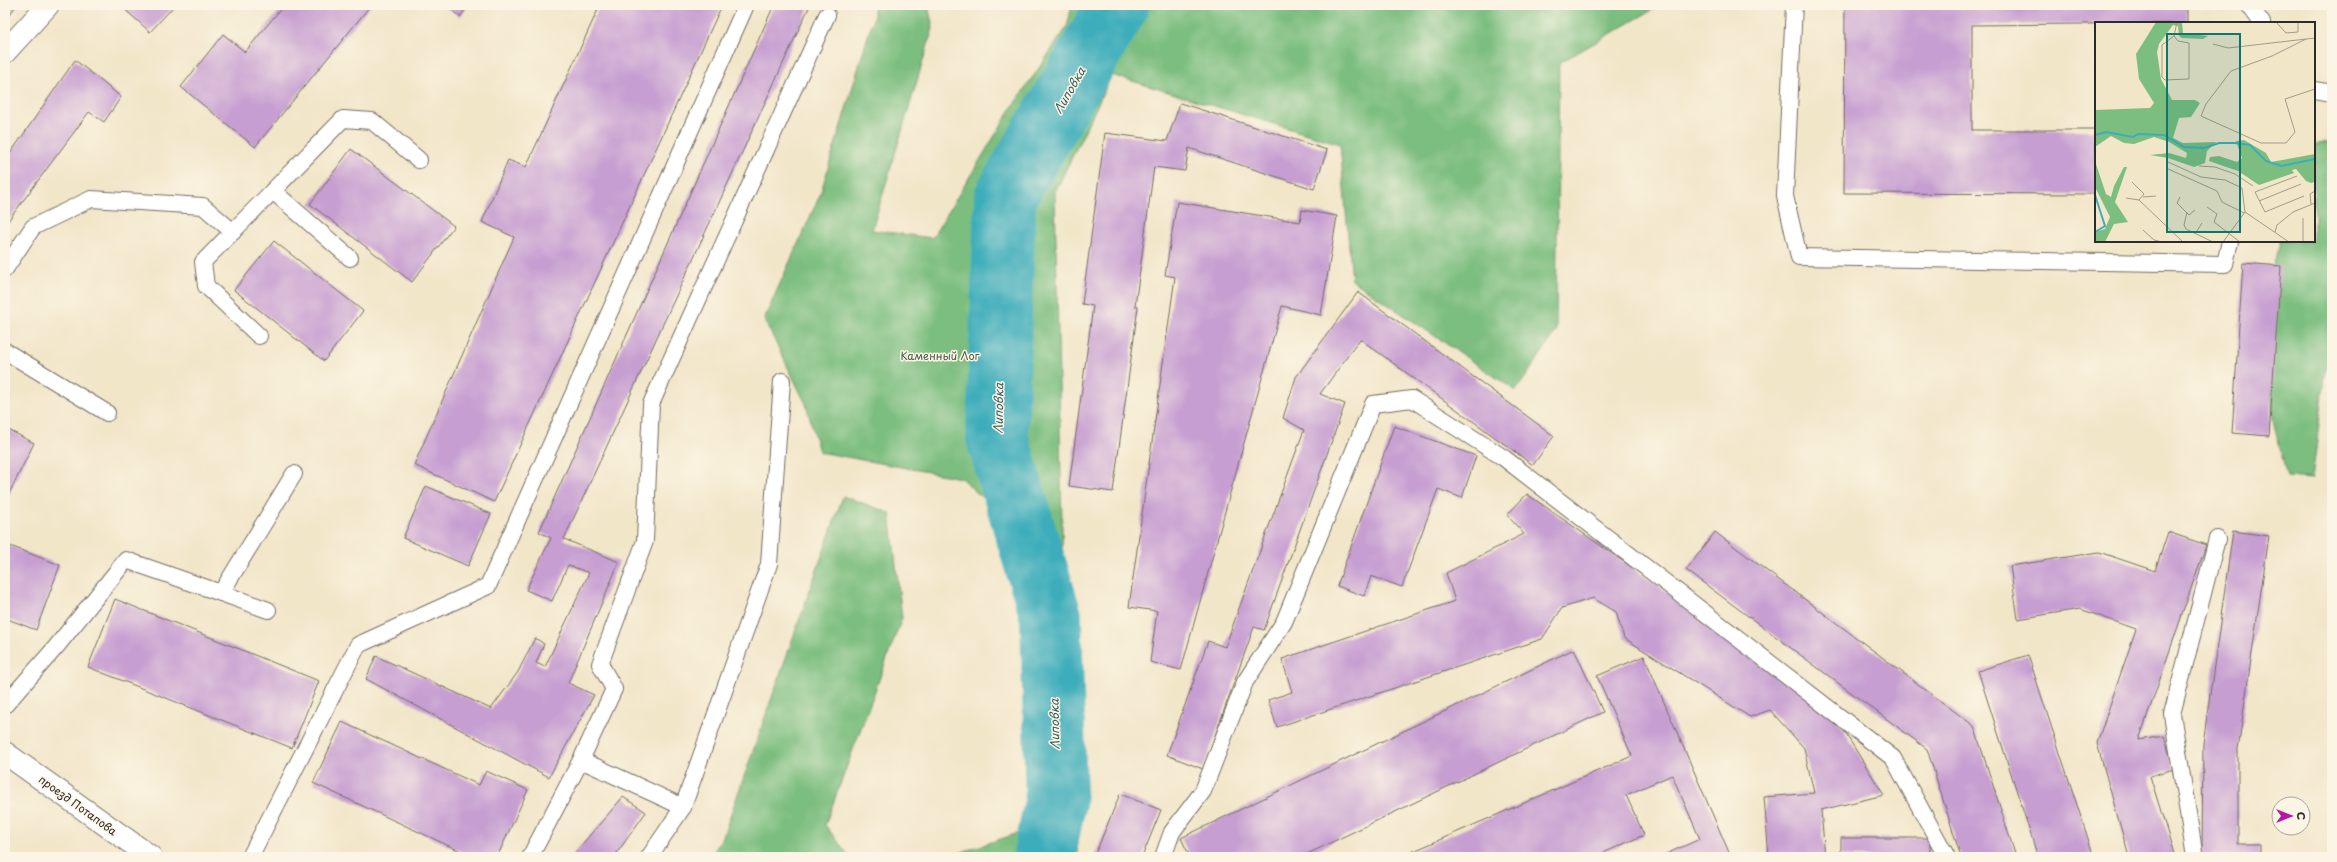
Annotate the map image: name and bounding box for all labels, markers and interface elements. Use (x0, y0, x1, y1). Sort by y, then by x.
inset map (2095, 22, 2315, 242)
water label: Липовка (1049, 63, 1090, 116)
park label: Каменный Лог (901, 347, 980, 364)
water label: Липовка (989, 382, 1007, 433)
water label: Липовка (1045, 698, 1063, 749)
street label: проезд Потапова (35, 771, 121, 839)
north arrow (2271, 796, 2311, 836)
text: С (2293, 812, 2310, 820)

